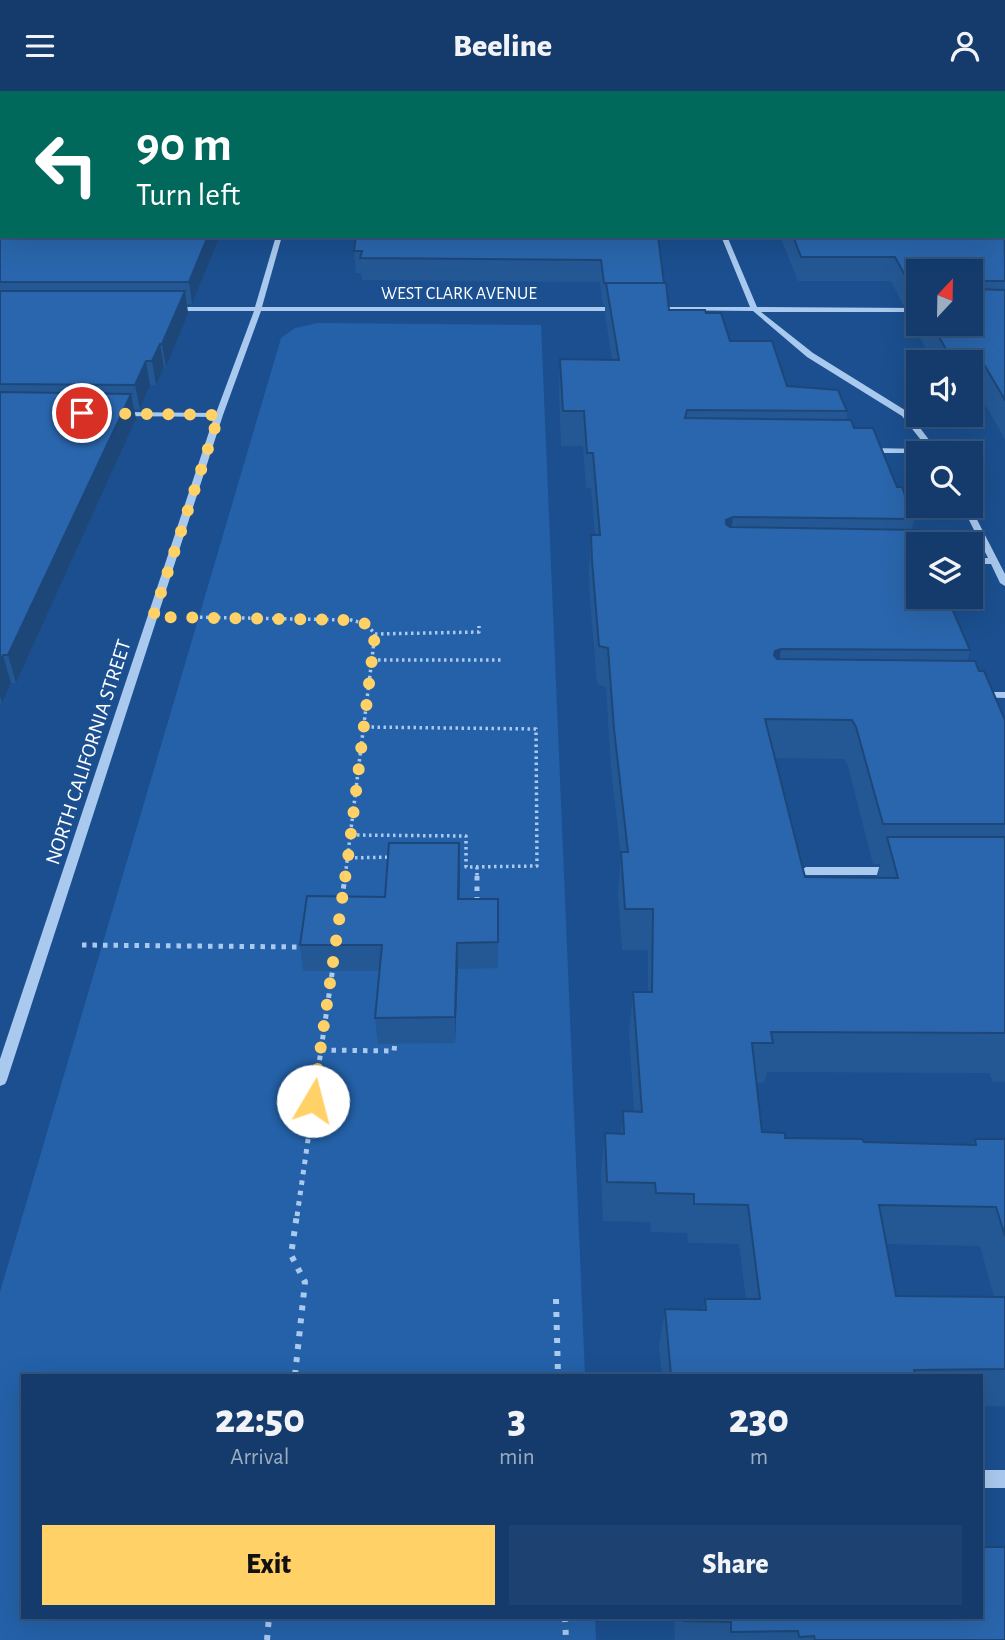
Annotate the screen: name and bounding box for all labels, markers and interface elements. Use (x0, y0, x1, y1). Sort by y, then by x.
icon: menu (21, 27, 59, 65)
icon: person (946, 27, 984, 65)
text: Beeline (453, 30, 552, 62)
icon: left (21, 119, 112, 210)
text: 90 m (136, 121, 232, 170)
text: Turn left (136, 179, 240, 211)
north arrow (906, 259, 984, 336)
map controls (906, 259, 983, 609)
street label: WEST CLARK AVENUE (381, 285, 537, 303)
button: sound (906, 350, 983, 427)
pin (52, 383, 112, 443)
icon: arrive (63, 394, 101, 432)
button: search (906, 441, 983, 518)
button: layers (906, 532, 983, 609)
street label: NORTH CALIFORNIA STREET (42, 637, 135, 867)
position arrow (276, 1064, 350, 1138)
text: 22:50 (215, 1398, 305, 1440)
text: 3 (508, 1398, 526, 1440)
text: 230 (729, 1398, 789, 1440)
text: Arrival (230, 1446, 290, 1469)
text: min (499, 1446, 535, 1469)
text: m (750, 1446, 768, 1469)
button: Exit (42, 1525, 495, 1605)
button: Share (509, 1525, 962, 1605)

